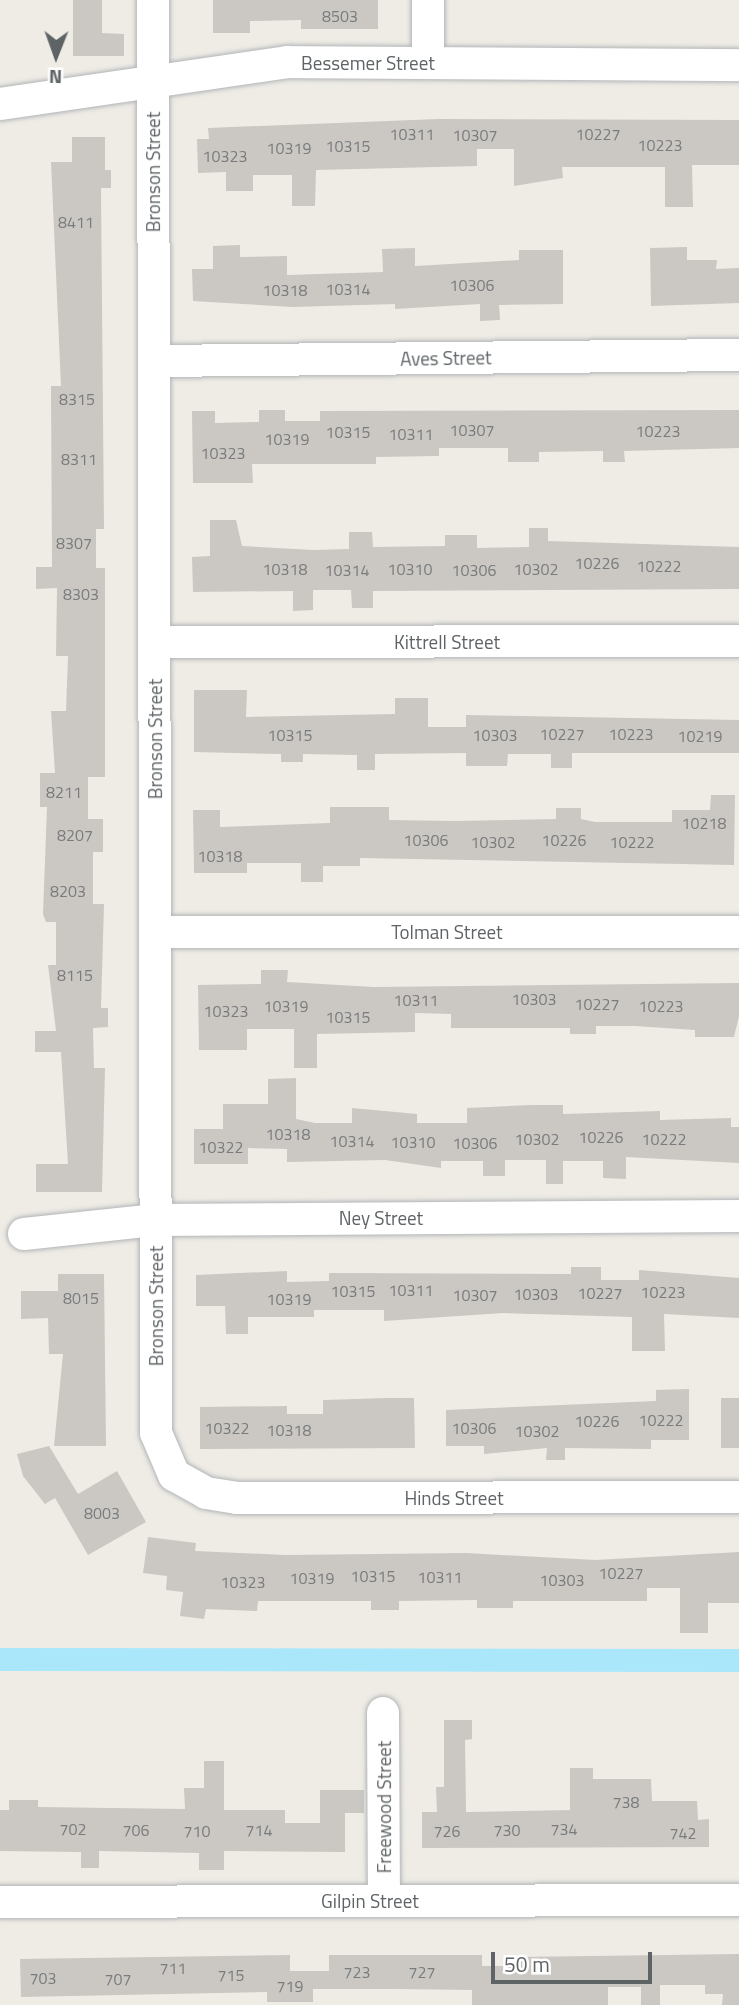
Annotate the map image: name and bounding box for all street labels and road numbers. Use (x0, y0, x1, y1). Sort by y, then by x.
street label: Bessemer Street (301, 52, 435, 74)
street label: Bronson Street (142, 112, 164, 232)
street label: Aves Street (400, 346, 492, 370)
street label: Kittrell Street (394, 631, 500, 653)
street label: Bronson Street (144, 679, 166, 799)
street label: Tolman Street (391, 921, 503, 943)
street label: Ney Street (339, 1207, 423, 1229)
street label: Bronson Street (145, 1246, 167, 1366)
street label: Hinds Street (404, 1487, 504, 1509)
street label: Freewood Street (373, 1741, 395, 1873)
street label: Gilpin Street (321, 1890, 419, 1912)

